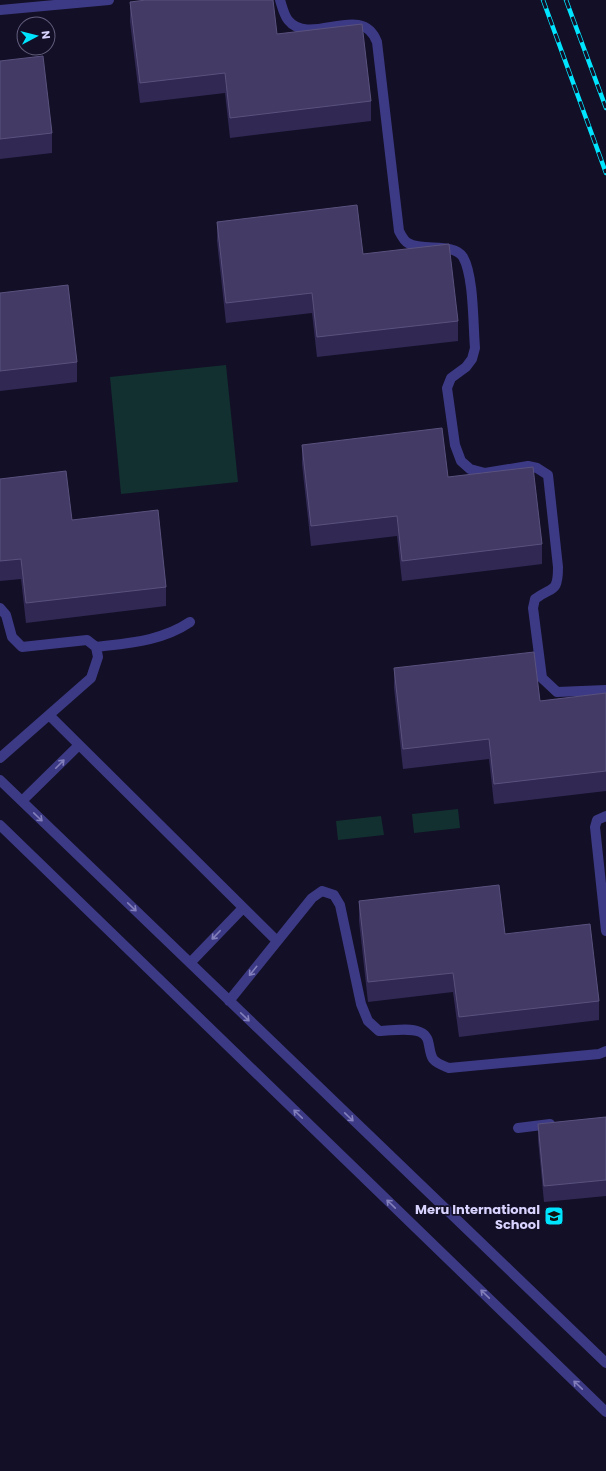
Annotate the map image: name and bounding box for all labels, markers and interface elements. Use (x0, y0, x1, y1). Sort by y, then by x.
north arrow (16, 16, 56, 56)
text: N (37, 30, 54, 40)
one-way arrow (55, 759, 64, 769)
one-way arrow (33, 812, 43, 822)
one-way arrow (127, 902, 137, 912)
one-way arrow (211, 930, 221, 940)
one-way arrow (249, 966, 257, 977)
one-way arrow (240, 1012, 250, 1022)
one-way arrow (293, 1109, 303, 1118)
one-way arrow (344, 1112, 354, 1122)
one-way arrow (386, 1199, 396, 1209)
place label: Meru International School (415, 1200, 540, 1234)
school or university icon: Meru International School (543, 1205, 565, 1227)
one-way arrow (480, 1290, 490, 1299)
one-way arrow (573, 1380, 583, 1390)

